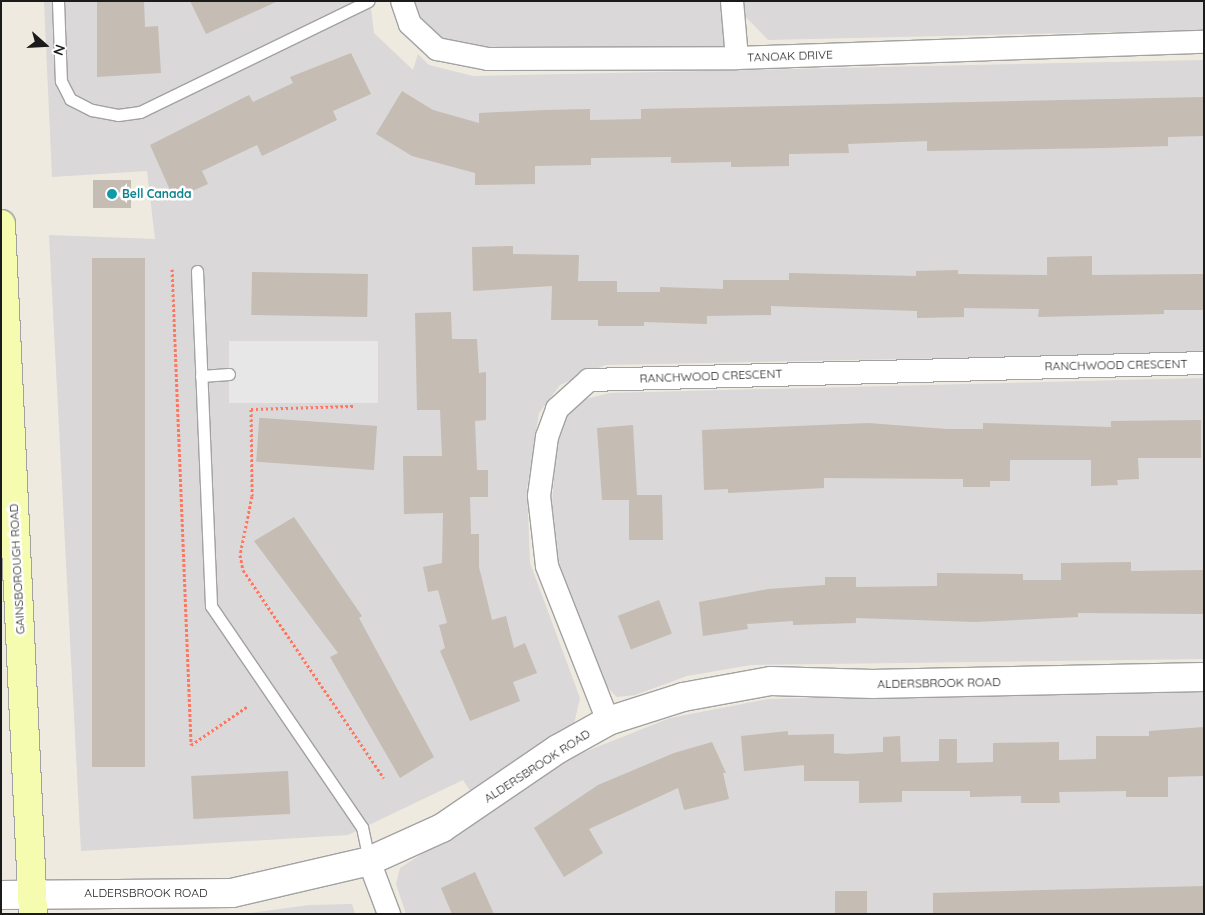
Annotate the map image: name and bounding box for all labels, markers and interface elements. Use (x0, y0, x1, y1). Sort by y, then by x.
north arrow (20, 20, 70, 70)
text: N (49, 42, 69, 58)
street label: TANOAK DRIVE (747, 47, 833, 65)
place label: Bell Canada (122, 187, 192, 201)
marker: Bell Canada (106, 188, 118, 200)
street label: RANCHWOOD CRESCENT (1044, 357, 1188, 373)
street label: RANCHWOOD CRESCENT (639, 366, 783, 386)
street label: GAINSBOROUGH ROAD (6, 503, 28, 635)
street label: ALDERSBROOK ROAD (877, 675, 1001, 691)
street label: ALDERSBROOK ROAD (481, 726, 593, 806)
street label: ALDERSBROOK ROAD (84, 886, 208, 900)

